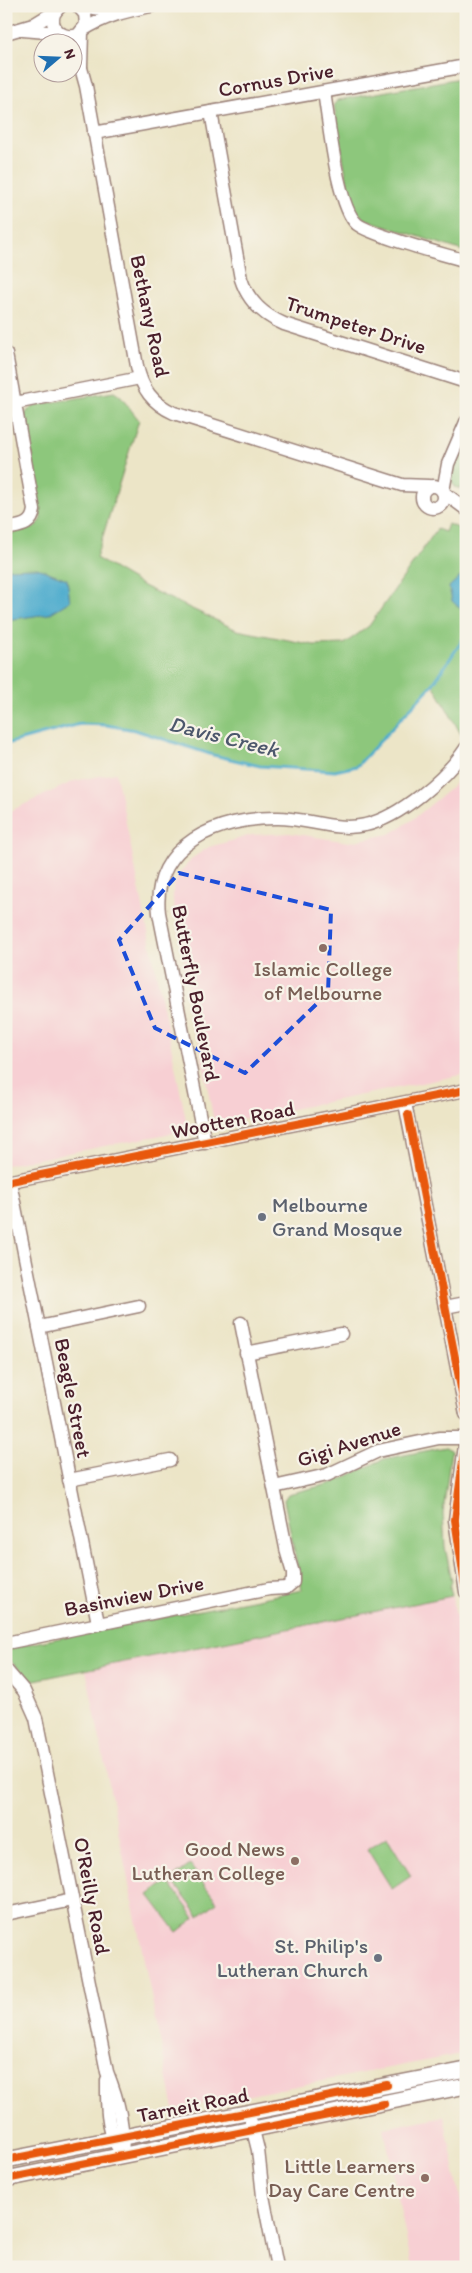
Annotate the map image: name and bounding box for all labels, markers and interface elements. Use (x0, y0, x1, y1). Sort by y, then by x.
north arrow (32, 32, 82, 82)
text: N (60, 47, 79, 61)
street label: Cornus Drive (216, 57, 336, 102)
street label: Bethany Road (125, 252, 176, 379)
street label: Trumpeter Drive (283, 290, 430, 359)
water label: Davis Creek (166, 710, 283, 764)
street label: Butterfly Boulevard (167, 903, 226, 1083)
marker: Islamic College of Melbourne (317, 942, 329, 954)
place label: Islamic College of Melbourne (254, 956, 392, 1005)
street label: Wootten Road (169, 1095, 297, 1144)
place label: Melbourne Grand Mosque (272, 1192, 403, 1241)
marker: Melbourne Grand Mosque (256, 1211, 268, 1223)
street label: Beagle Street (50, 1336, 97, 1460)
street label: Gigi Avenue (294, 1415, 404, 1472)
street label: Basinview Drive (62, 1570, 206, 1621)
street label: O'Reilly Road (69, 1835, 116, 1957)
place label: Good News Lutheran College (132, 1836, 285, 1885)
marker: Good News Lutheran College (289, 1855, 301, 1867)
place label: St. Philip's Lutheran Church (217, 1933, 368, 1982)
marker: St. Philip's Lutheran Church (372, 1952, 384, 1964)
street label: Tarneit Road (135, 2081, 251, 2128)
place label: Little Learners Day Care Centre (268, 2153, 415, 2202)
marker: Little Learners Day Care Centre (419, 2172, 431, 2184)

